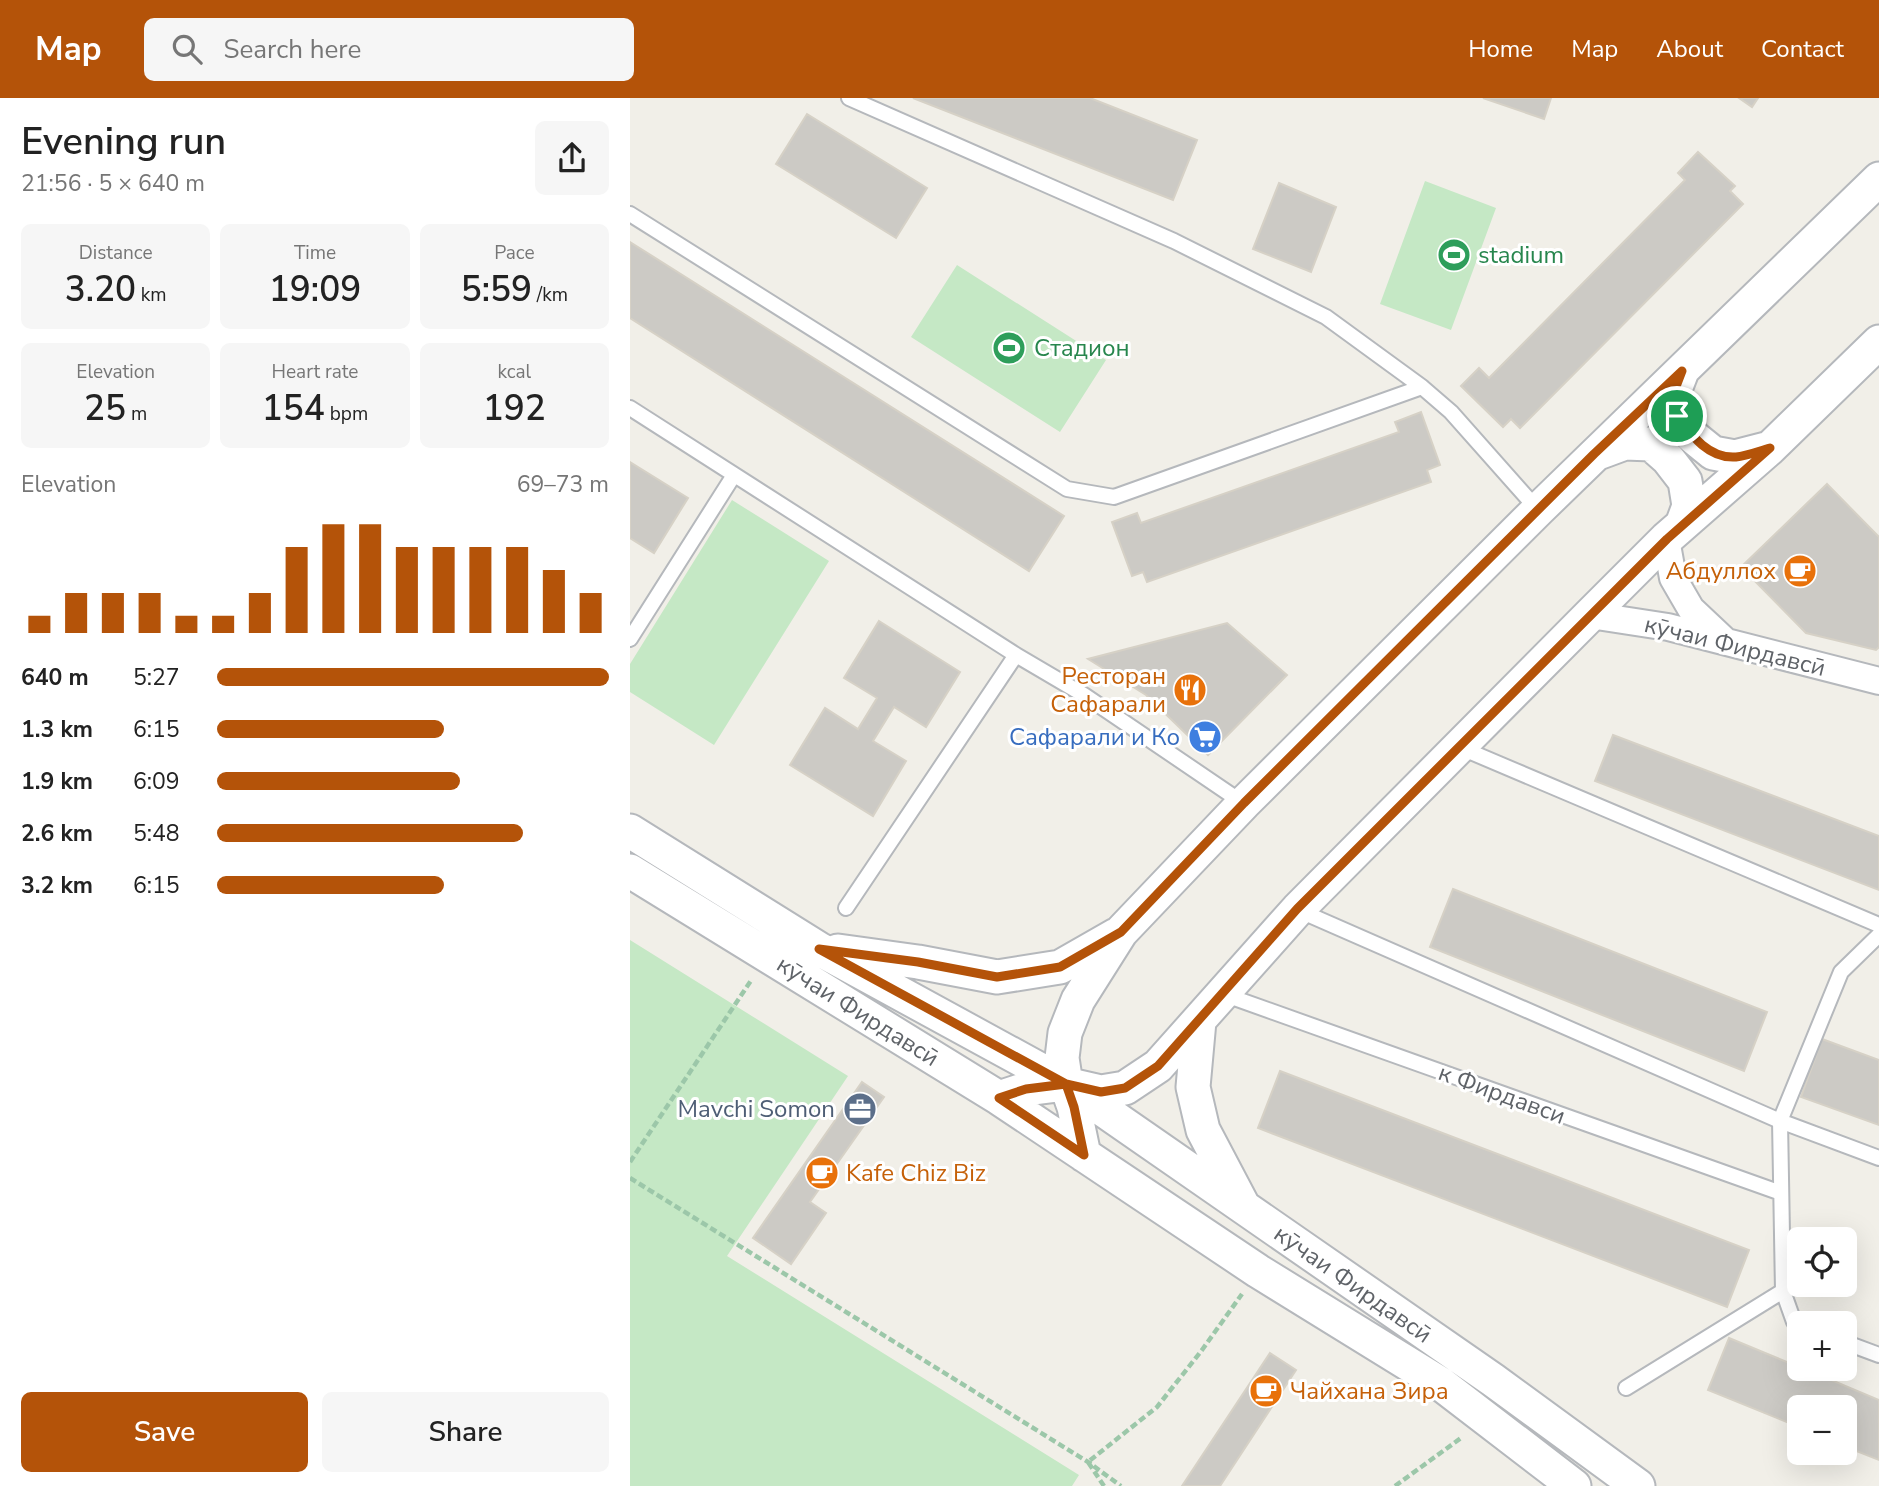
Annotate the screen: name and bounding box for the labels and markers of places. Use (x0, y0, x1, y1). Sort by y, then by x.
sports icon: stadium (1435, 236, 1473, 274)
place label: stadium (1478, 239, 1564, 271)
sports icon: Стадион (990, 329, 1028, 367)
place label: Стадион (1034, 332, 1130, 364)
pin (1647, 386, 1707, 446)
cafe icon: Абдуллох (1781, 552, 1819, 590)
place label: Абдуллох (1666, 555, 1776, 587)
place label: Ресторан Сафарали (1050, 660, 1166, 720)
restaurant icon: Ресторан Сафарали (1171, 671, 1209, 709)
supermarket icon: Сафарали и Ко (1186, 718, 1224, 756)
place label: Сафарали и Ко (1009, 721, 1180, 753)
office icon: Mavchi Somon (841, 1090, 879, 1128)
place label: Mavchi Somon (678, 1093, 835, 1125)
cafe icon: Kafe Chiz Biz (803, 1154, 841, 1192)
place label: Kafe Chiz Biz (846, 1157, 986, 1189)
cafe icon: Чайхана Зира (1247, 1372, 1285, 1410)
place label: Чайхана Зира (1290, 1375, 1449, 1407)

